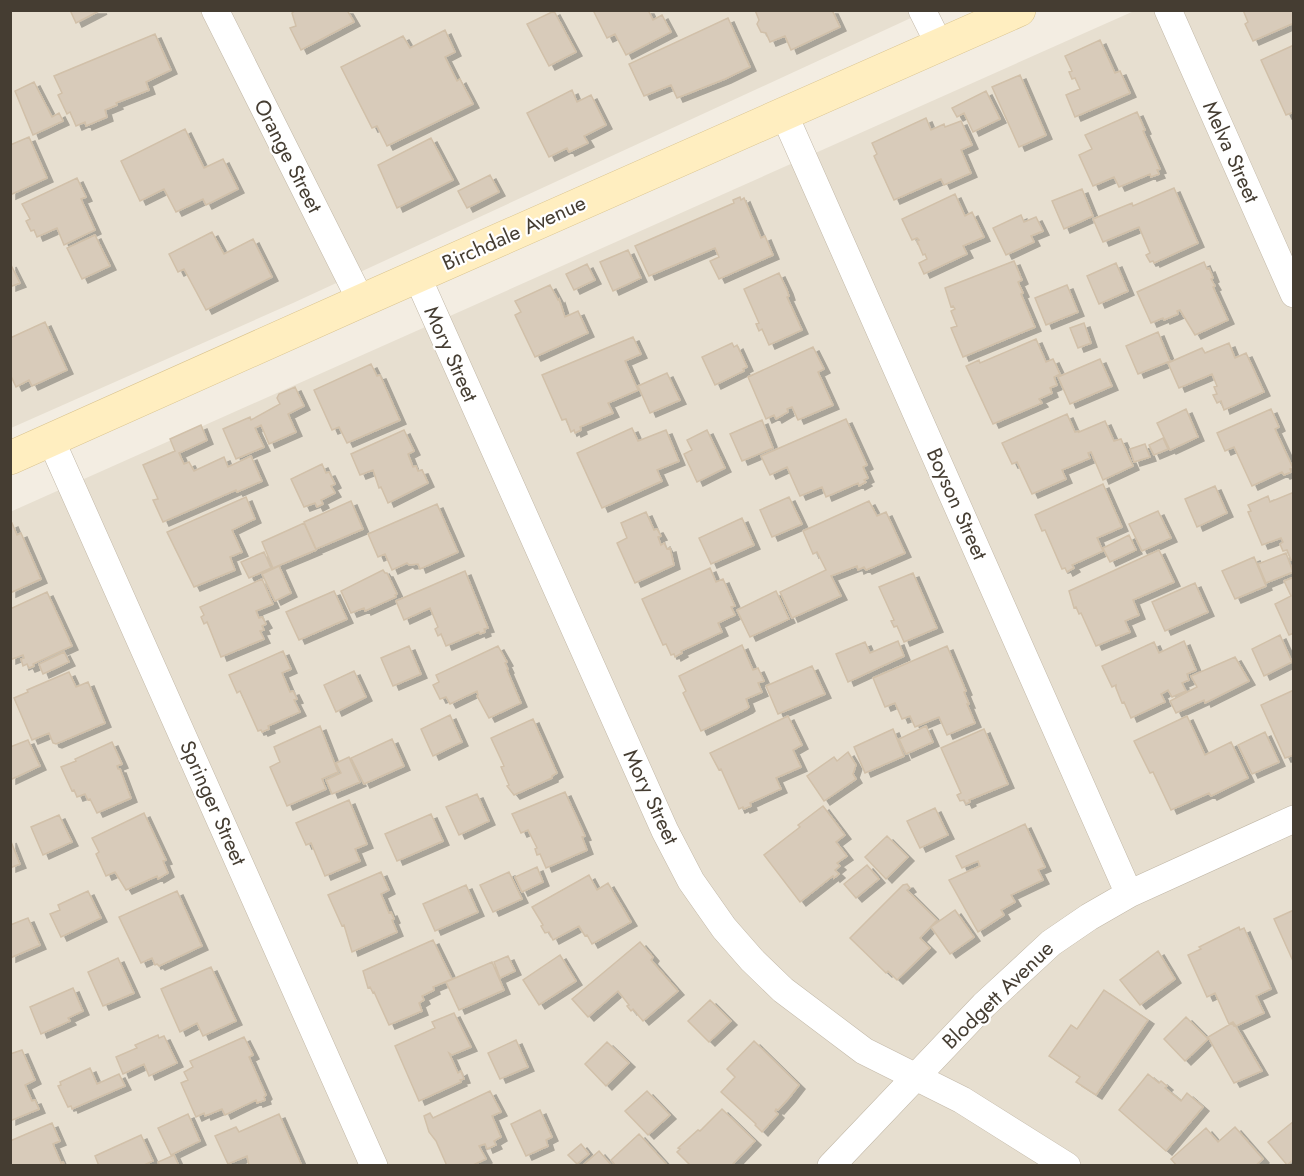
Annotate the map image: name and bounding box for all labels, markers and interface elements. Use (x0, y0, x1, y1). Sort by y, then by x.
street label: Orange Street (246, 94, 330, 218)
street label: Melva Street (1195, 96, 1267, 208)
street label: Birchdale Avenue (437, 188, 591, 278)
street label: Mory Street (417, 301, 485, 407)
street label: Boyson Street (919, 443, 995, 565)
street label: Springer Street (172, 736, 254, 870)
street label: Mory Street (616, 744, 686, 850)
street label: Blodgett Avenue (936, 934, 1061, 1056)

